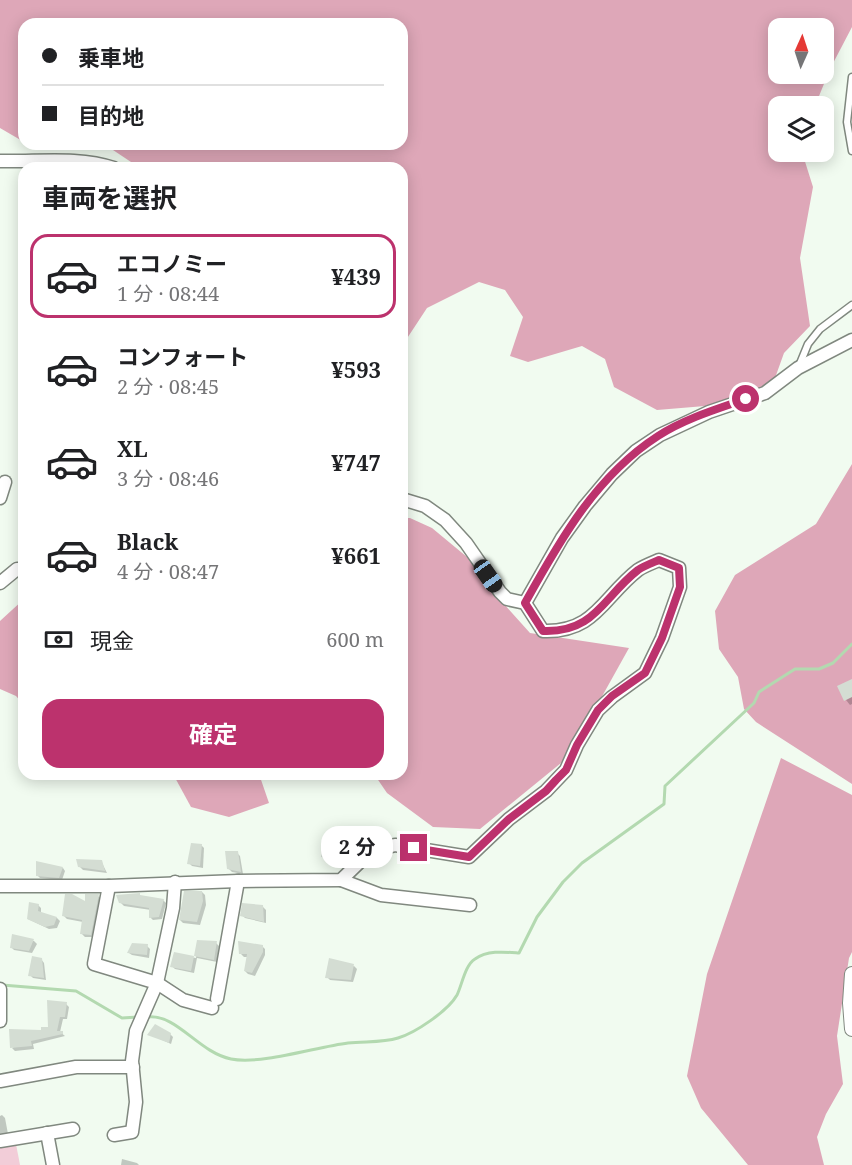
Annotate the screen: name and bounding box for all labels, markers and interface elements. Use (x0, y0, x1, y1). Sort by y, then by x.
north arrow (768, 18, 834, 84)
map controls (768, 18, 834, 162)
text: 乗車地 (78, 42, 144, 72)
button: layers (768, 96, 834, 162)
text: 目的地 (78, 100, 144, 130)
text: 車両を選択 (42, 179, 177, 216)
text: エコノミー (117, 248, 227, 278)
icon: car (45, 249, 99, 303)
text: ¥439 (331, 261, 381, 291)
text: 1 分 · 08:44 (117, 280, 219, 307)
text: コンフォート (117, 341, 248, 371)
icon: car (45, 342, 99, 396)
text: ¥593 (331, 354, 381, 384)
text: 2 分 · 08:45 (117, 373, 219, 400)
route start (732, 385, 759, 412)
text: XL (117, 433, 148, 463)
icon: car (45, 435, 99, 489)
text: ¥747 (331, 447, 381, 477)
text: 3 分 · 08:46 (117, 465, 219, 492)
text: Black (117, 526, 178, 556)
icon: car (45, 528, 99, 582)
text: ¥661 (331, 540, 381, 570)
car (470, 556, 506, 596)
text: 4 分 · 08:47 (117, 558, 219, 585)
icon: cash (42, 623, 75, 656)
text: 現金 (90, 625, 134, 655)
text: 600 m (326, 626, 384, 653)
button: 確定 (42, 699, 384, 768)
callout: 2 分 (321, 827, 393, 869)
text: 2 分 (339, 833, 375, 860)
route end (400, 834, 427, 861)

